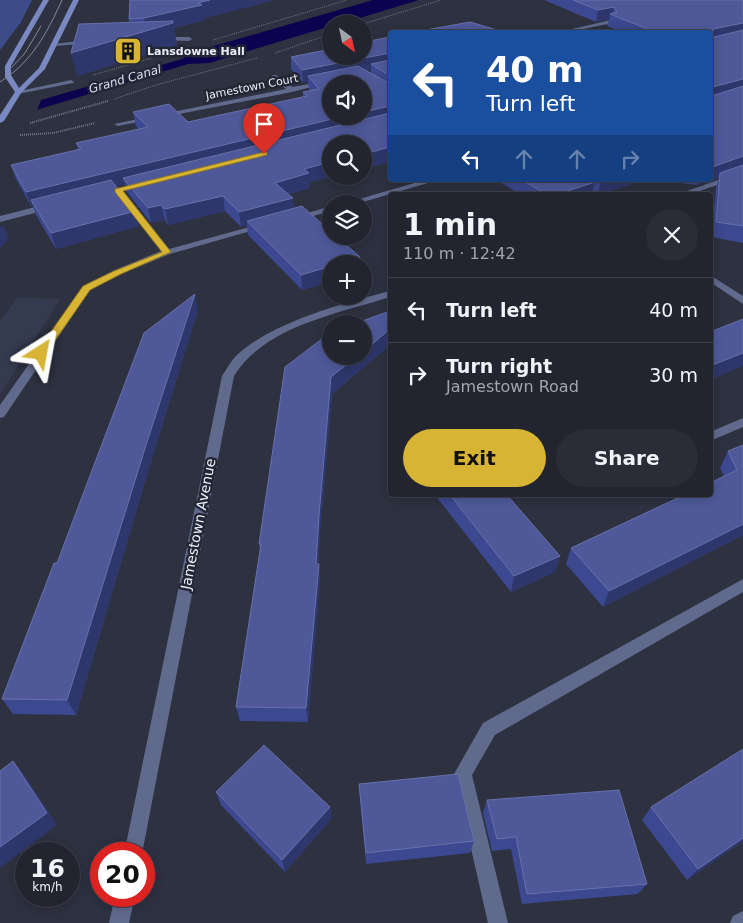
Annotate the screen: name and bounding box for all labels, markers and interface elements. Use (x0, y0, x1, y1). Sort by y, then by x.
north arrow (322, 15, 372, 65)
map controls (322, 15, 372, 365)
building icon: Lansdowne Hall (113, 36, 143, 66)
place label: Lansdowne Hall (147, 45, 245, 58)
icon: left (403, 50, 468, 115)
text: 40 m (486, 50, 583, 90)
water label: Grand Canal (87, 62, 163, 96)
street label: Jamestown Court (204, 72, 300, 103)
button: sound (322, 75, 372, 125)
text: Turn left (486, 91, 575, 116)
pin (243, 103, 285, 154)
icon: arrive (250, 110, 278, 138)
button: search (322, 135, 372, 185)
icon: left (457, 145, 485, 173)
icon: ahead (510, 145, 538, 173)
icon: ahead (563, 145, 591, 173)
icon: right (616, 145, 644, 173)
button: layers (322, 195, 372, 245)
text: 1 min (403, 207, 497, 242)
button: close (646, 209, 698, 261)
text: 110 m · 12:42 (403, 244, 516, 263)
button: + (322, 255, 372, 305)
icon: left (403, 296, 431, 324)
text: Turn left (446, 299, 537, 321)
text: 40 m (649, 299, 698, 321)
button: − (322, 315, 372, 365)
position arrow (14, 326, 66, 378)
text: Turn right (446, 355, 552, 377)
icon: right (403, 361, 431, 389)
text: 30 m (649, 364, 698, 386)
text: Jamestown Road (446, 377, 579, 396)
button: Exit (403, 429, 546, 487)
button: Share (556, 429, 698, 487)
street label: Jamestown Avenue (177, 457, 219, 592)
speed limit sign: 20 (90, 842, 155, 907)
text: 16 (30, 854, 65, 883)
text: km/h (32, 880, 63, 894)

